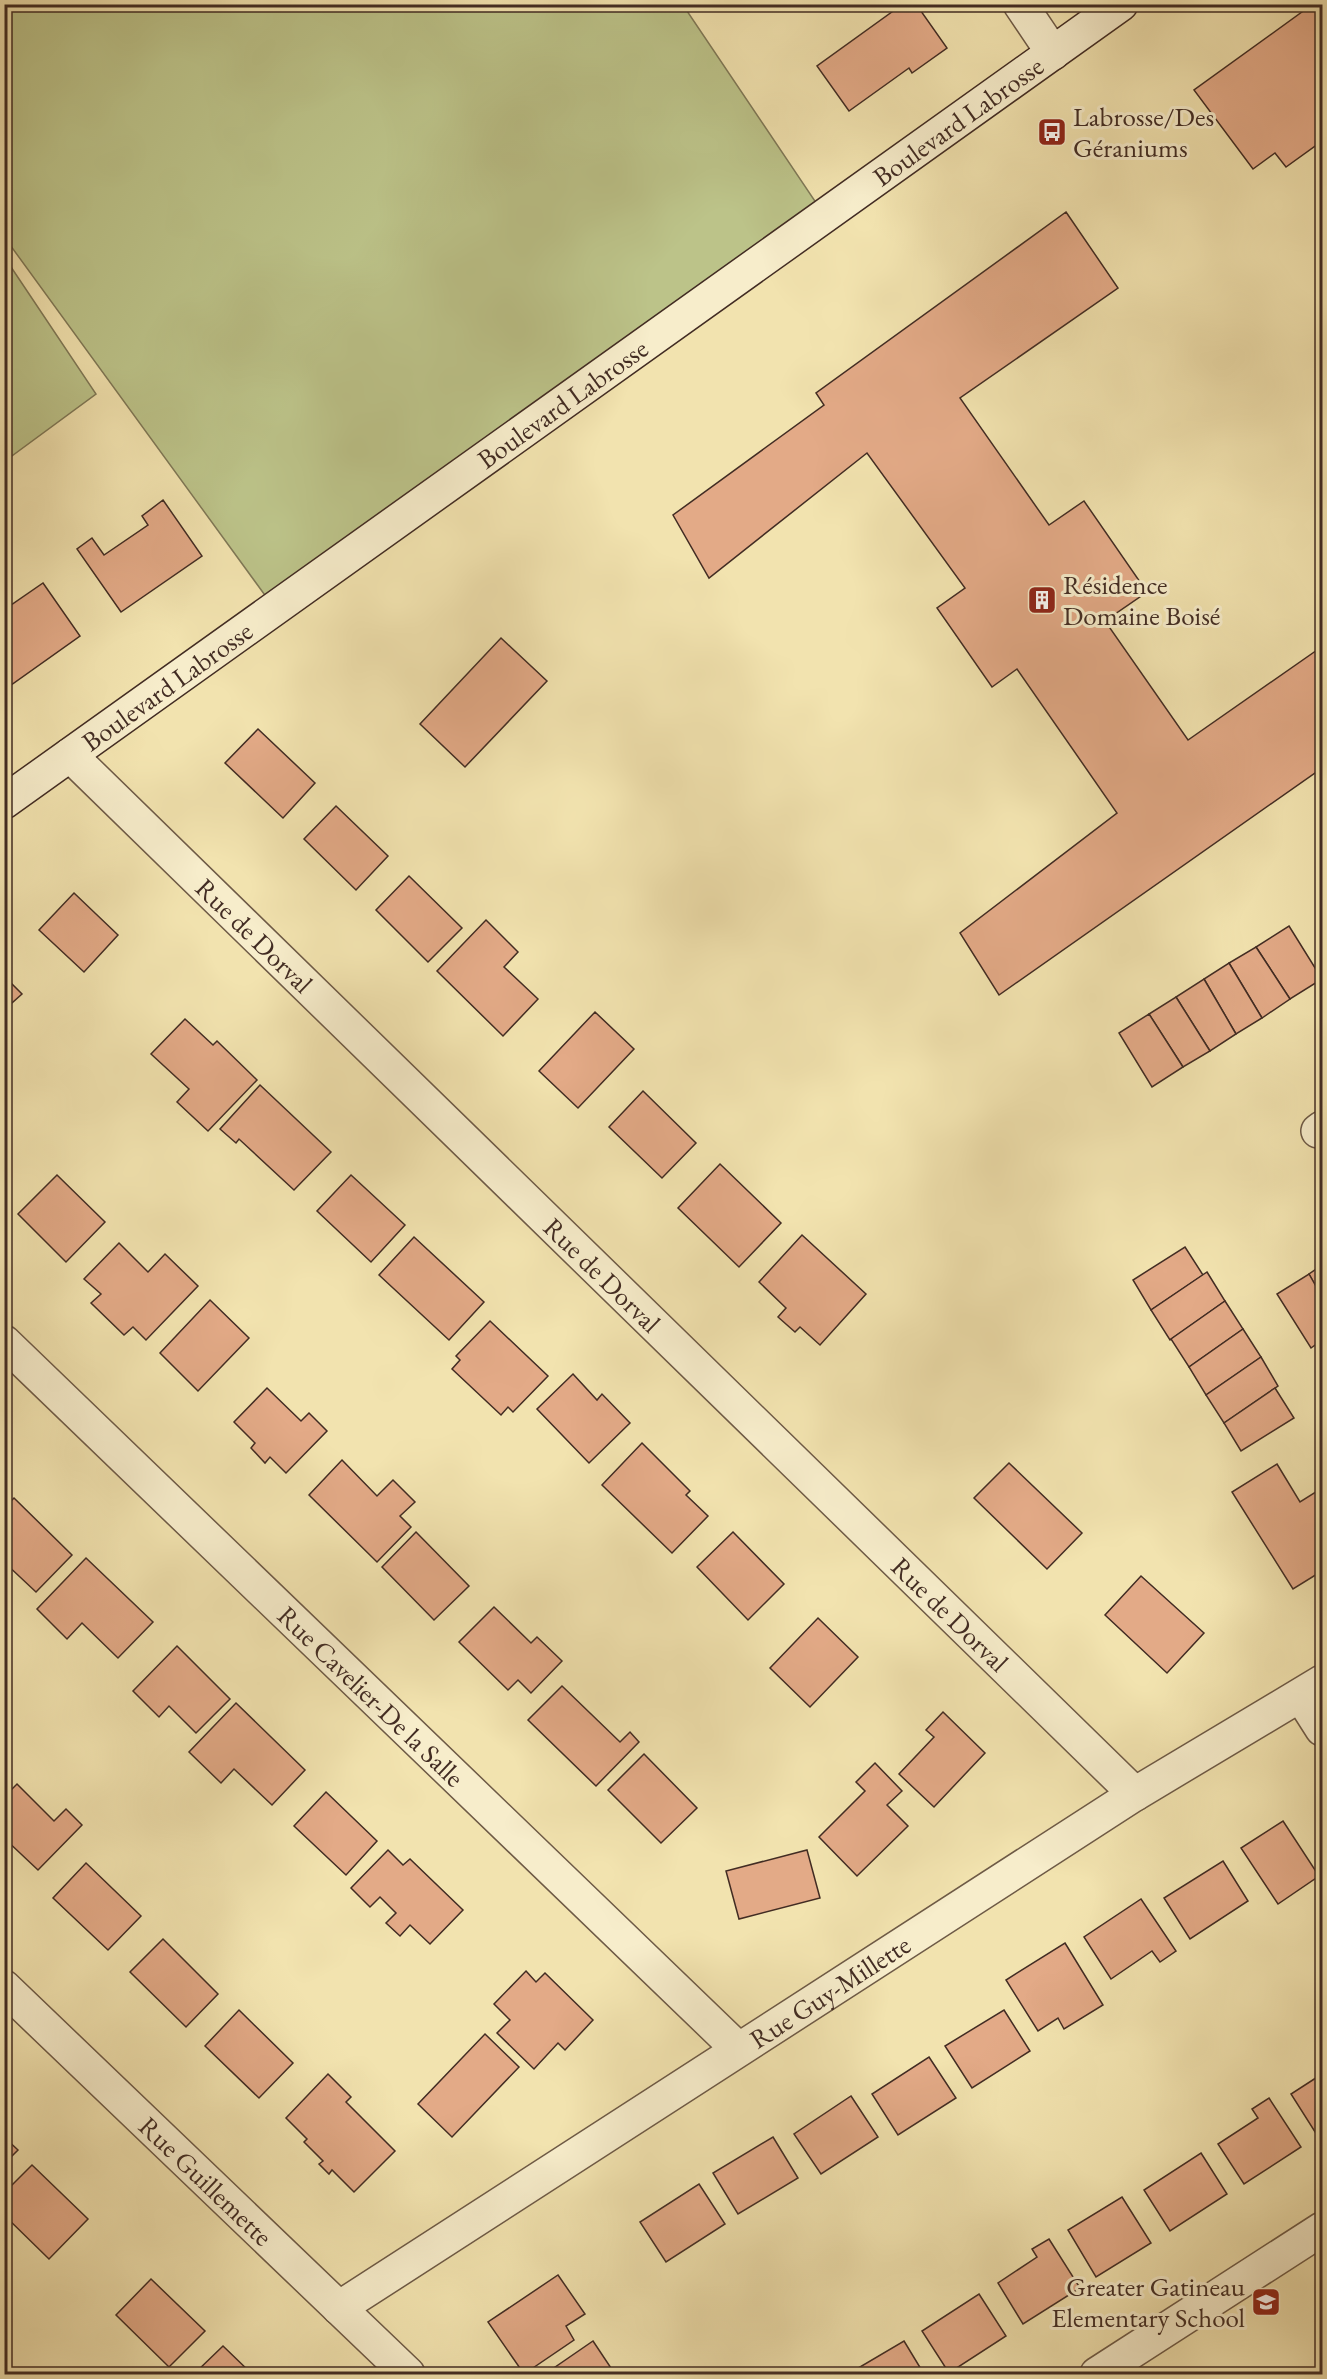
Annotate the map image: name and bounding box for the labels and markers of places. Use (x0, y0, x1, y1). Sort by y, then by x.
place label: Labrosse/Des Géraniums (1073, 99, 1214, 165)
bus stop icon: Labrosse/Des Géraniums (1036, 116, 1068, 148)
place label: Résidence Domaine Boisé (1063, 567, 1220, 633)
building icon: Résidence Domaine Boisé (1026, 584, 1058, 616)
place label: Greater Gatineau Elementary School (1051, 2269, 1245, 2335)
school or university icon: Greater Gatineau Elementary School (1250, 2286, 1282, 2318)

